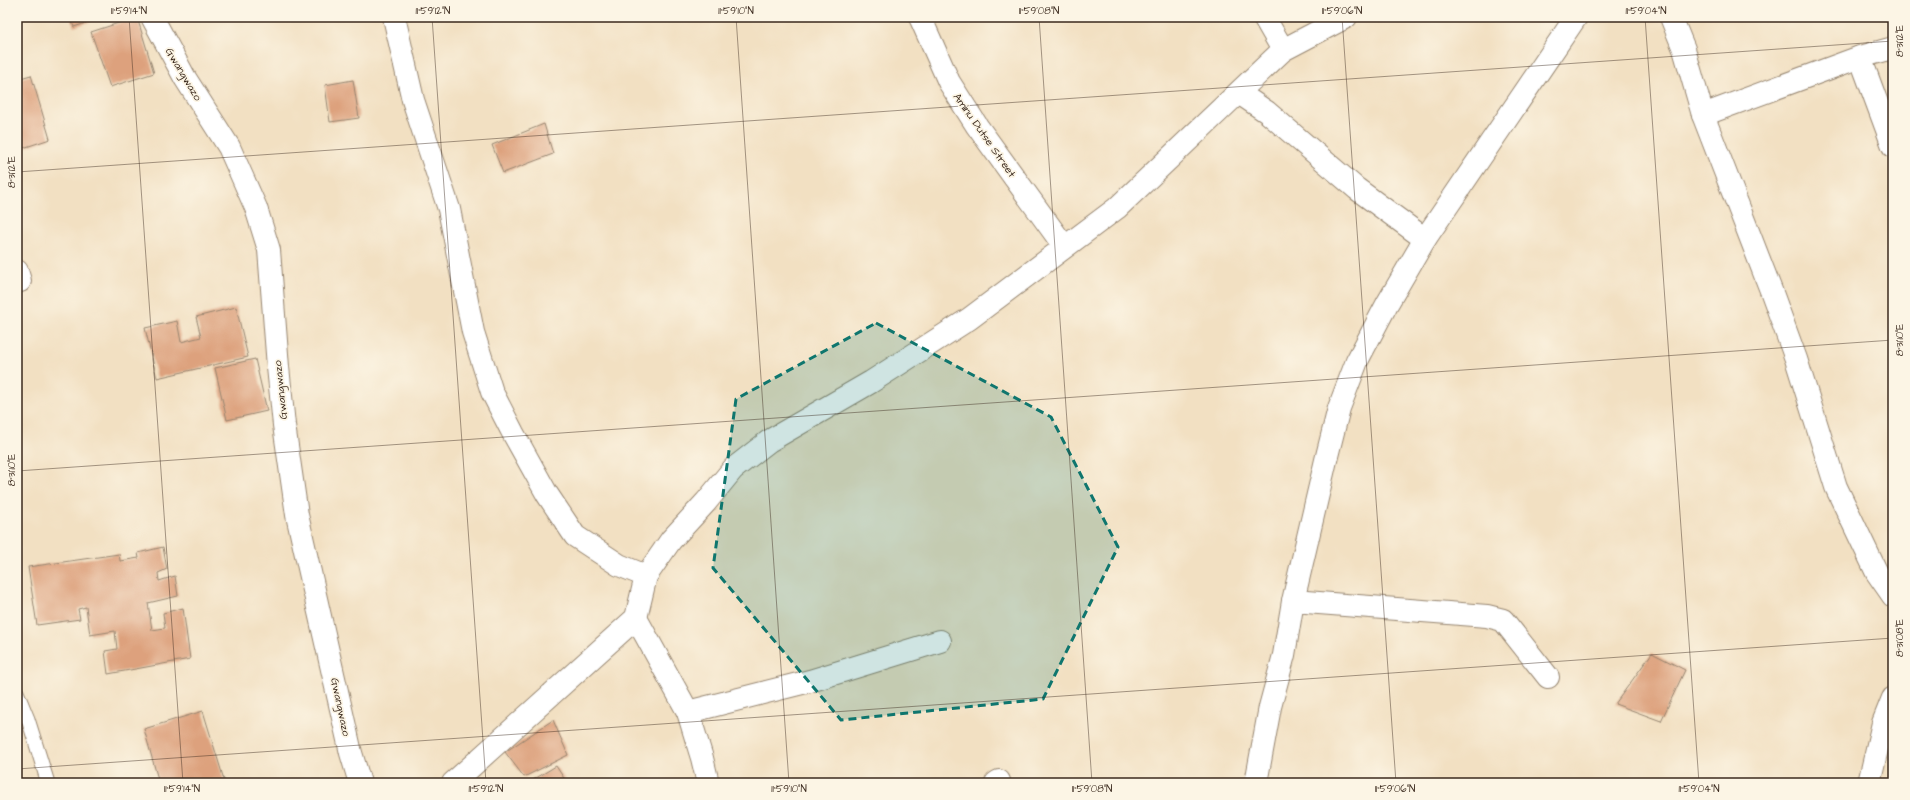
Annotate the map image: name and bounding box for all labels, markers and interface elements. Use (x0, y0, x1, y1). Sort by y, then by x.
text: 11°59'14"N (111, 4, 147, 18)
text: 11°59'12"N (416, 4, 450, 18)
text: 11°59'10"N (718, 4, 754, 18)
text: 11°59'08"N (1019, 4, 1059, 18)
text: 11°59'06"N (1322, 4, 1362, 18)
text: 11°59'04"N (1626, 4, 1666, 18)
text: 8°31'12"E (1893, 25, 1907, 57)
street label: Gwangwazo (161, 45, 206, 105)
street label: Aminu Dutse Street (950, 90, 1020, 181)
text: 8°31'12"E (5, 156, 19, 188)
text: 8°31'10"E (1893, 324, 1907, 356)
street label: Gwangwazo (270, 359, 292, 420)
text: 8°31'10"E (5, 454, 19, 486)
text: 8°31'08"E (1893, 619, 1907, 657)
street label: Gwangwazo (326, 676, 354, 739)
text: 11°59'14"N (164, 782, 200, 796)
text: 11°59'12"N (469, 782, 503, 796)
text: 11°59'10"N (771, 782, 807, 796)
text: 11°59'08"N (1072, 782, 1112, 796)
text: 11°59'06"N (1375, 782, 1415, 796)
text: 11°59'04"N (1679, 782, 1719, 796)

